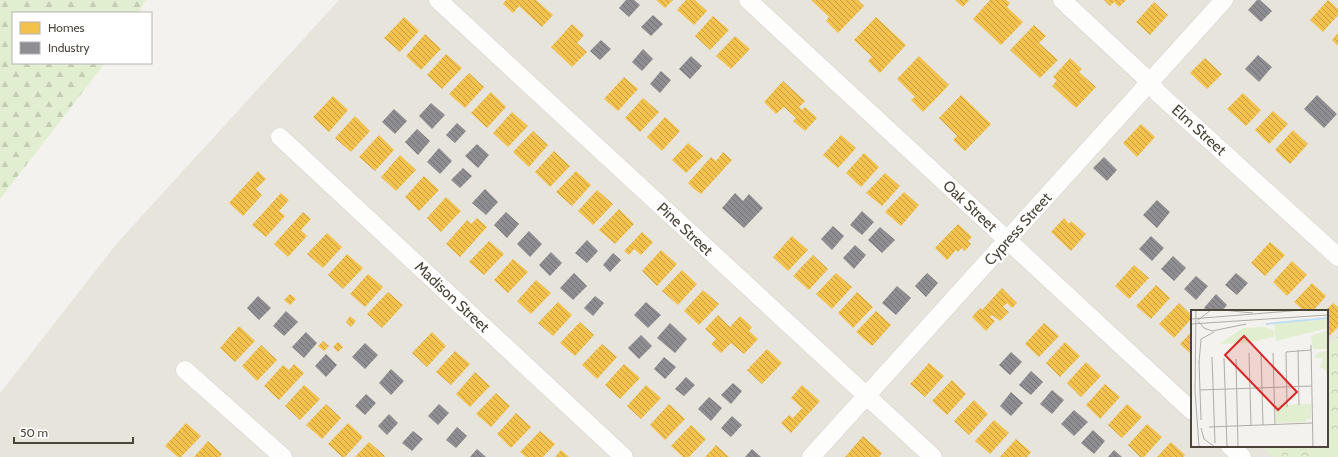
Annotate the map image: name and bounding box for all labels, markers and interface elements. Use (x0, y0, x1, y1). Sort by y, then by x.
legend (12, 12, 152, 64)
text: Homes (48, 20, 85, 35)
text: Industry (48, 40, 89, 55)
street label: Elm Street (1168, 101, 1230, 159)
street label: Oak Street (939, 176, 1001, 236)
street label: Cypress Street (981, 189, 1055, 269)
street label: Pine Street (653, 199, 717, 259)
street label: Madison Street (411, 258, 493, 336)
inset map (1191, 310, 1328, 447)
scale bar (14, 419, 133, 445)
text: 50 m (20, 425, 48, 440)

